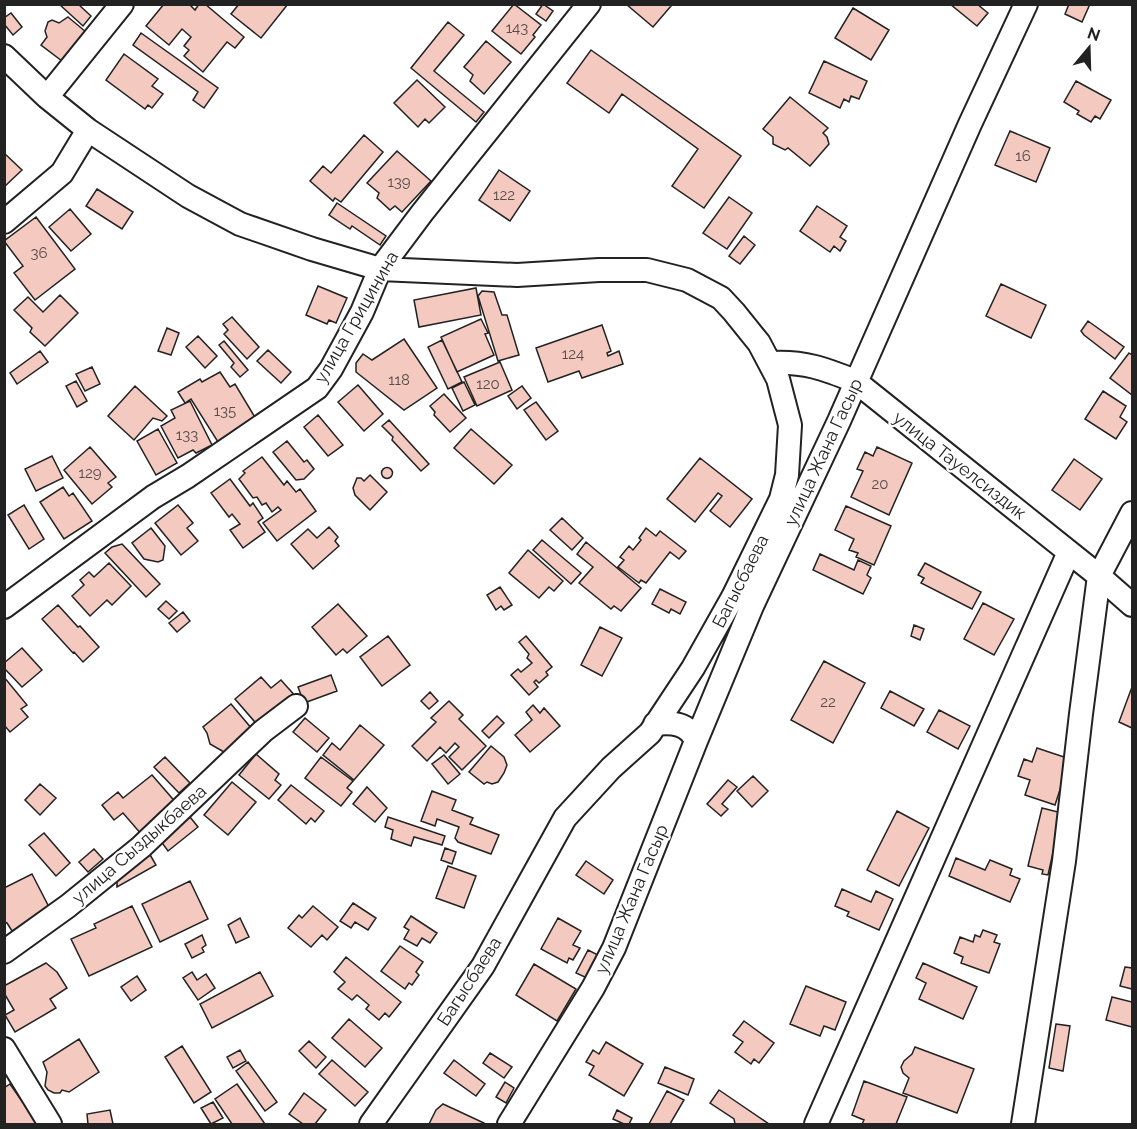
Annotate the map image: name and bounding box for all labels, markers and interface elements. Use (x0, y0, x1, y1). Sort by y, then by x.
north arrow (1059, 18, 1119, 78)
house number: 143 (506, 19, 528, 37)
text: N (1085, 23, 1103, 45)
house number: 16 (1015, 147, 1031, 165)
house number: 139 (387, 173, 411, 191)
house number: 122 (493, 186, 515, 204)
house number: 36 (30, 244, 48, 262)
street label: улица Грицинина (310, 247, 402, 387)
house number: 124 (562, 345, 584, 363)
house number: 118 (388, 371, 410, 389)
house number: 120 (476, 375, 500, 393)
street label: улица Жана Гасыр (780, 375, 866, 529)
house number: 135 (214, 402, 236, 420)
street label: улица Тауелсиздик (889, 407, 1031, 523)
house number: 133 (176, 426, 198, 444)
house number: 129 (78, 464, 102, 482)
house number: 20 (872, 475, 889, 493)
street label: Багысбаева (708, 531, 772, 631)
house number: 22 (820, 693, 836, 711)
street label: улица Сыздыкбаева (68, 780, 210, 908)
street label: улица Жана Гасыр (590, 821, 672, 977)
street label: Багысбаева (433, 933, 505, 1029)

